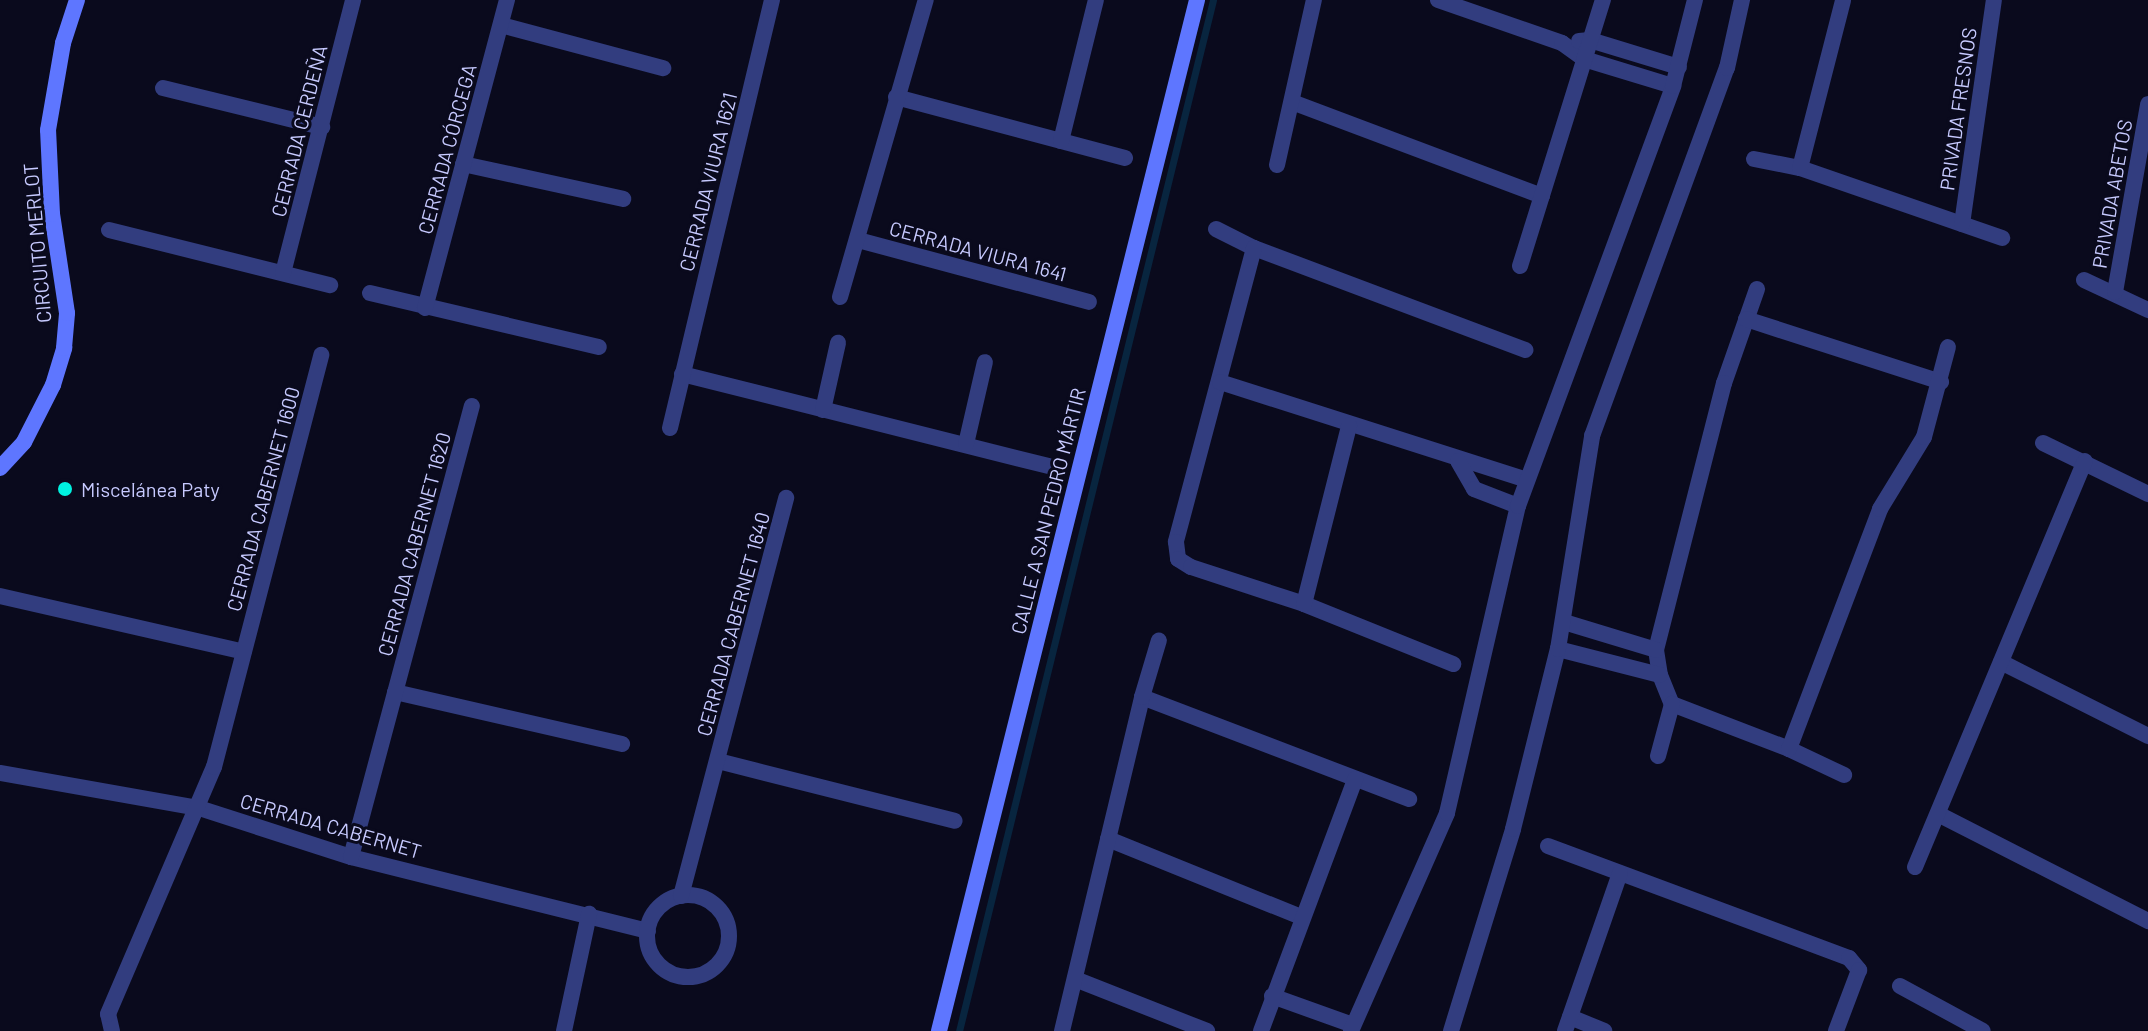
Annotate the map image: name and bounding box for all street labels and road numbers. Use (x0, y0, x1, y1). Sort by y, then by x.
street label: PRIVADA FRESNOS (1935, 26, 1981, 192)
street label: CERRADA CERDEÑA (266, 43, 332, 219)
street label: CERRADA CÓRCEGA (413, 61, 481, 237)
street label: CERRADA VIURA 1621 (674, 90, 742, 274)
street label: PRIVADA ABETOS (2087, 118, 2137, 270)
street label: CIRCUITO MERLOT (18, 162, 56, 324)
street label: CERRADA VIURA 1641 (887, 216, 1069, 286)
street label: CERRADA CABERNET 1600 (221, 384, 305, 614)
street label: CALLE A SAN PEDRO MÁRTIR (1006, 385, 1090, 637)
street label: CERRADA CABERNET 1620 (373, 429, 455, 659)
street label: CERRADA CABERNET 1640 (691, 509, 775, 739)
street label: CERRADA CABERNET (238, 789, 424, 863)

